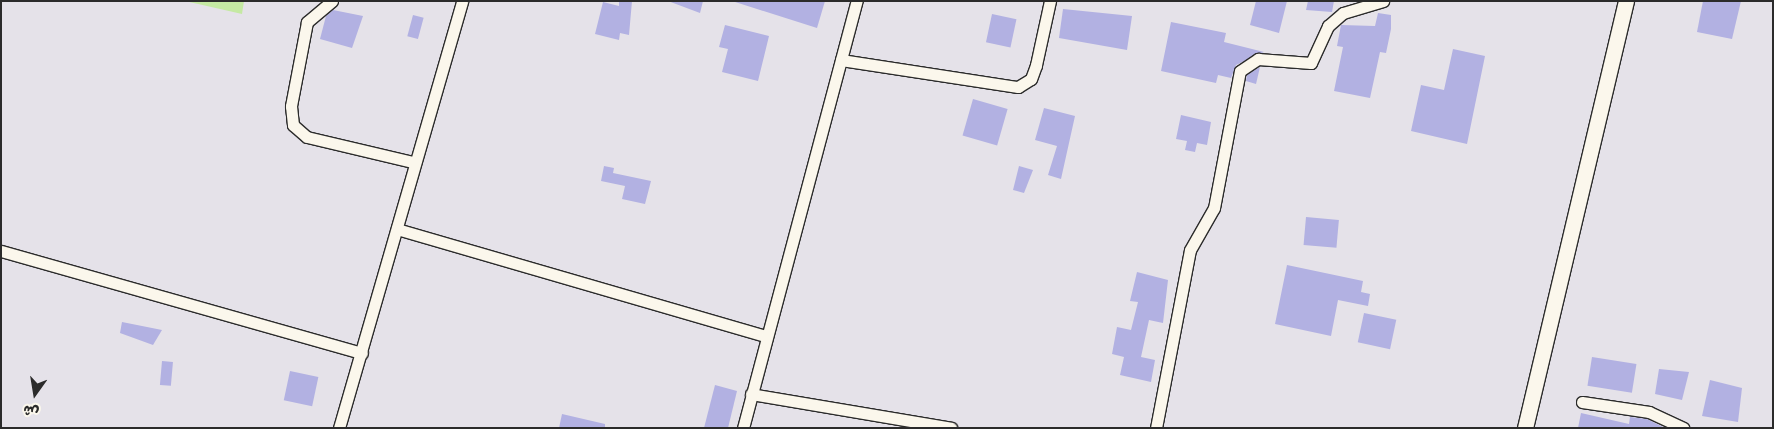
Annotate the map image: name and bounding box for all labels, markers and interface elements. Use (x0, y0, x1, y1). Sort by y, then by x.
north arrow (10, 369, 60, 419)
text: ش (22, 399, 41, 419)

